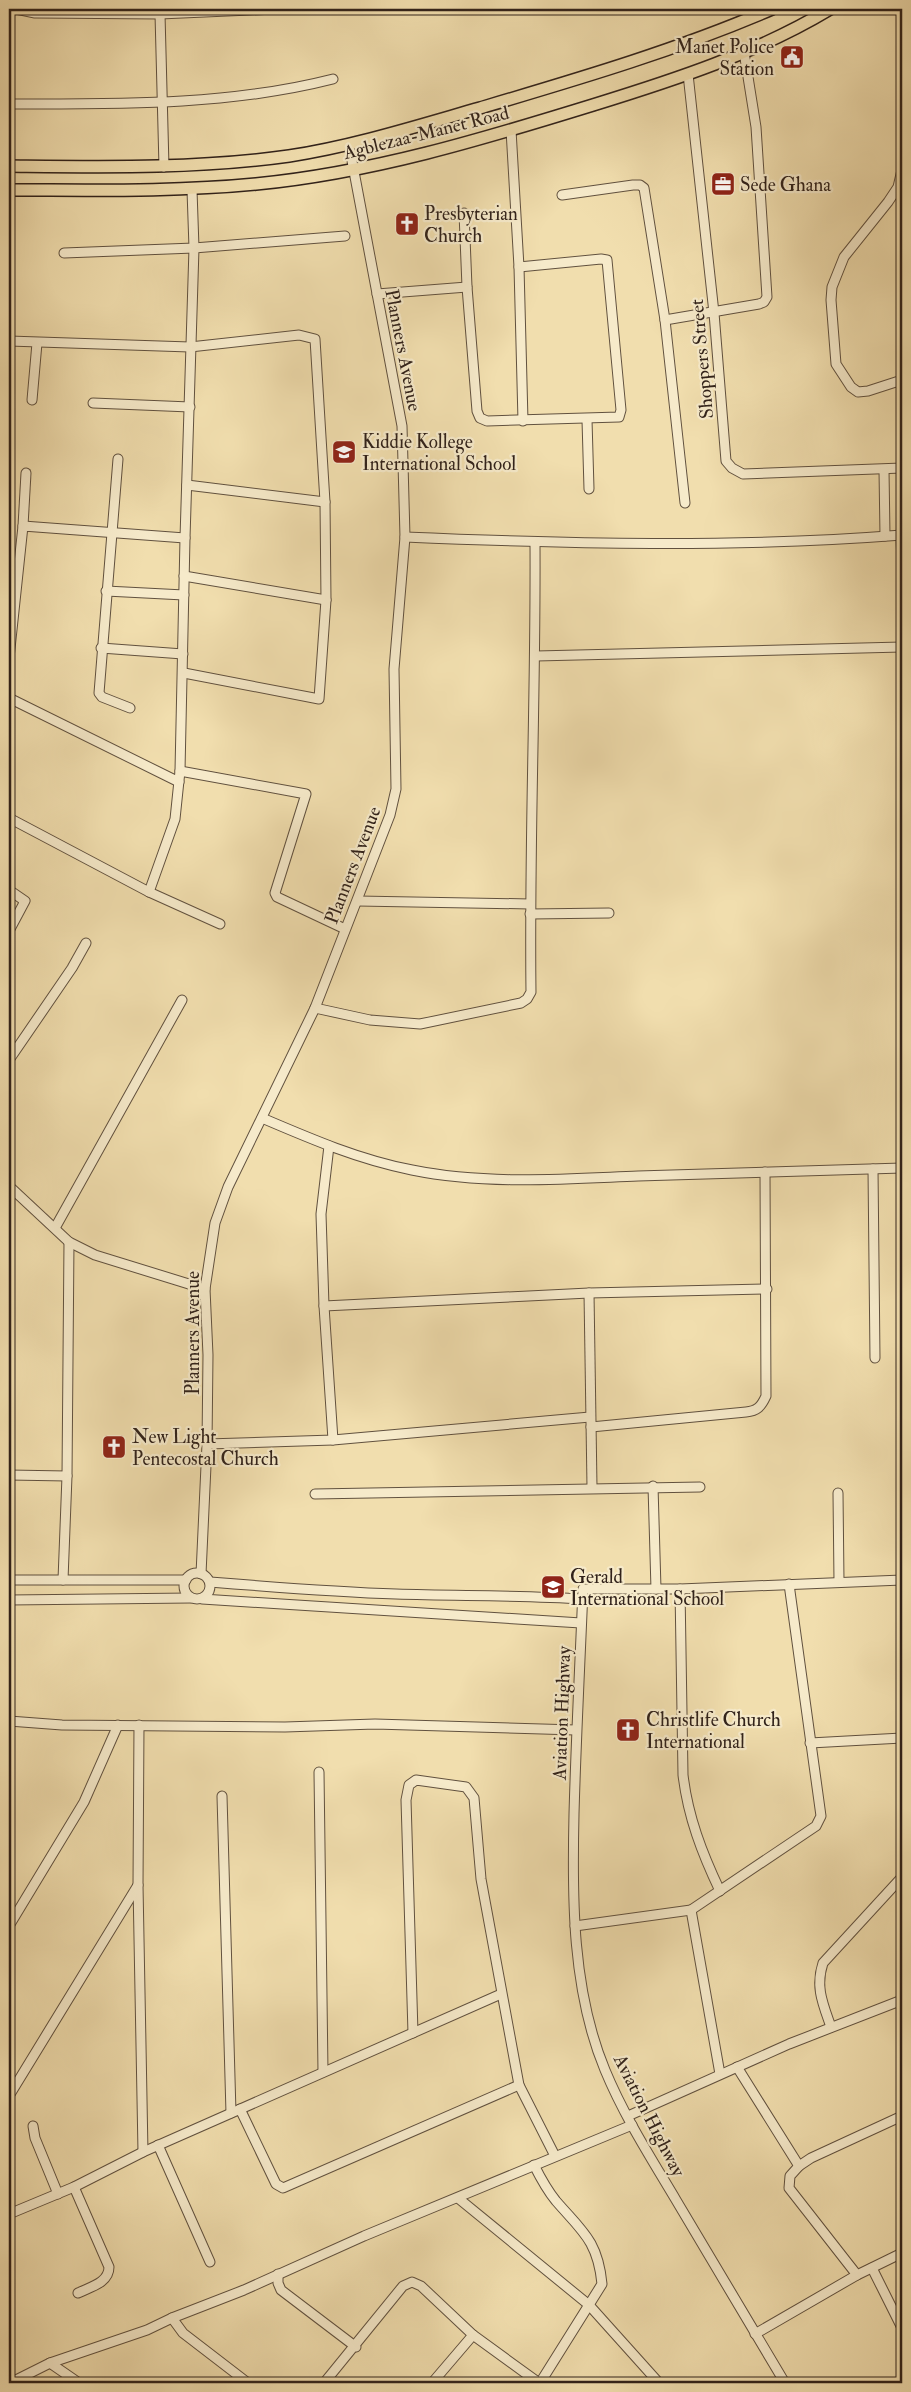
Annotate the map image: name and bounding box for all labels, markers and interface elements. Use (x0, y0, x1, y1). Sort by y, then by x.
place label: Manet Police Station (675, 35, 774, 81)
public building icon: Manet Police Station (779, 44, 805, 70)
street label: Agblezaa-Manet Road (340, 101, 512, 165)
office icon: Sede Ghana (710, 171, 736, 197)
place label: Sede Ghana (740, 173, 831, 197)
place label: Presbyterian Church (424, 202, 518, 248)
church icon: Presbyterian Church (394, 211, 420, 237)
street label: Planners Avenue (379, 287, 427, 413)
street label: Shoppers Street (685, 298, 720, 420)
place label: Kiddie Kollege International School (362, 430, 516, 476)
school or university icon: Kiddie Kollege International School (331, 439, 357, 465)
street label: Planners Avenue (320, 803, 386, 928)
street label: Planners Avenue (181, 1271, 205, 1395)
place label: New Light Pentecostal Church (132, 1425, 279, 1471)
church icon: New Light Pentecostal Church (101, 1434, 127, 1460)
place label: Gerald International School (570, 1565, 724, 1611)
school or university icon: Gerald International School (540, 1574, 566, 1600)
street label: Aviation Highway (548, 1645, 576, 1781)
place label: Christlife Church International (646, 1708, 781, 1754)
church icon: Christlife Church International (615, 1717, 641, 1743)
street label: Aviation Highway (608, 2049, 691, 2181)

